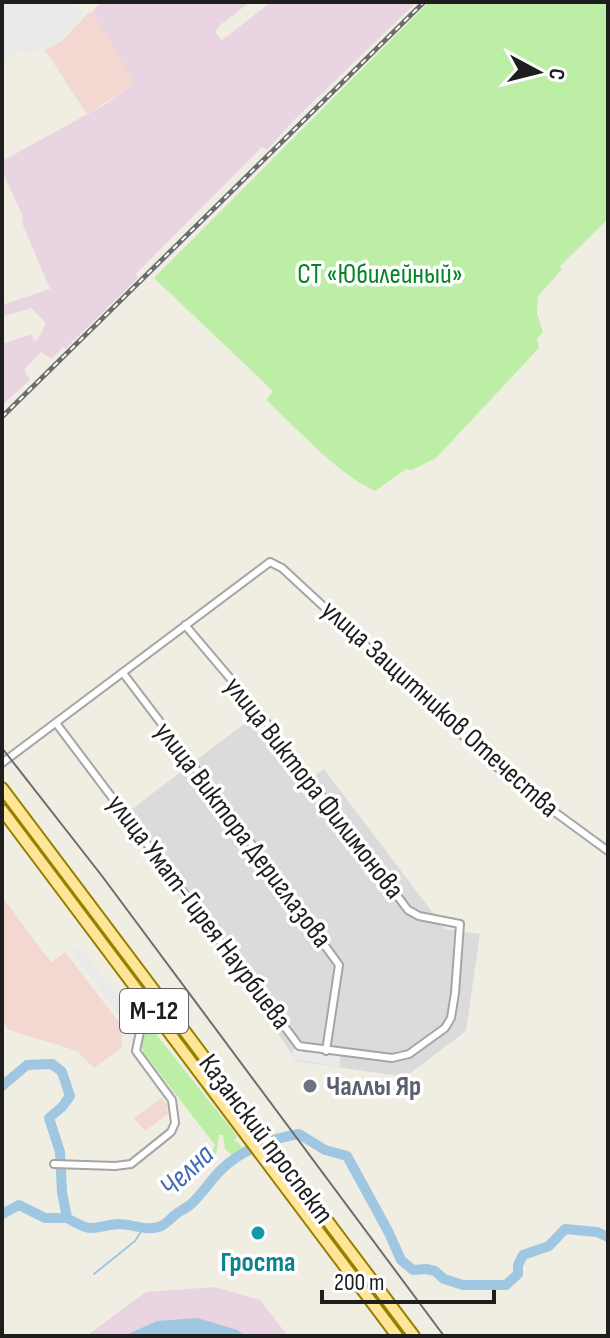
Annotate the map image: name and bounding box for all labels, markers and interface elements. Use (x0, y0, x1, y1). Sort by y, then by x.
north arrow (498, 32, 578, 112)
text: С (542, 67, 570, 82)
park label: СТ «Юбилейный» (297, 258, 463, 291)
street label: улица Защитников Отечества (314, 594, 566, 824)
street label: улица Виктора Филимонова (217, 671, 411, 905)
street label: улица Виктора Дериглазова (147, 716, 339, 954)
street label: улица Умат-Гирея Наурбиева (100, 788, 298, 1036)
road number: М-12 (120, 989, 188, 1033)
street label: Казанский проспект (192, 1048, 340, 1230)
place label: Чаллы Яр (326, 1070, 421, 1103)
marker: Чаллы Яр (301, 1077, 319, 1095)
water label: Челна (152, 1137, 222, 1205)
marker: Гроста (249, 1224, 267, 1242)
place label: Гроста (220, 1246, 296, 1279)
scale bar (322, 1254, 494, 1304)
text: 200 m (334, 1268, 385, 1297)

